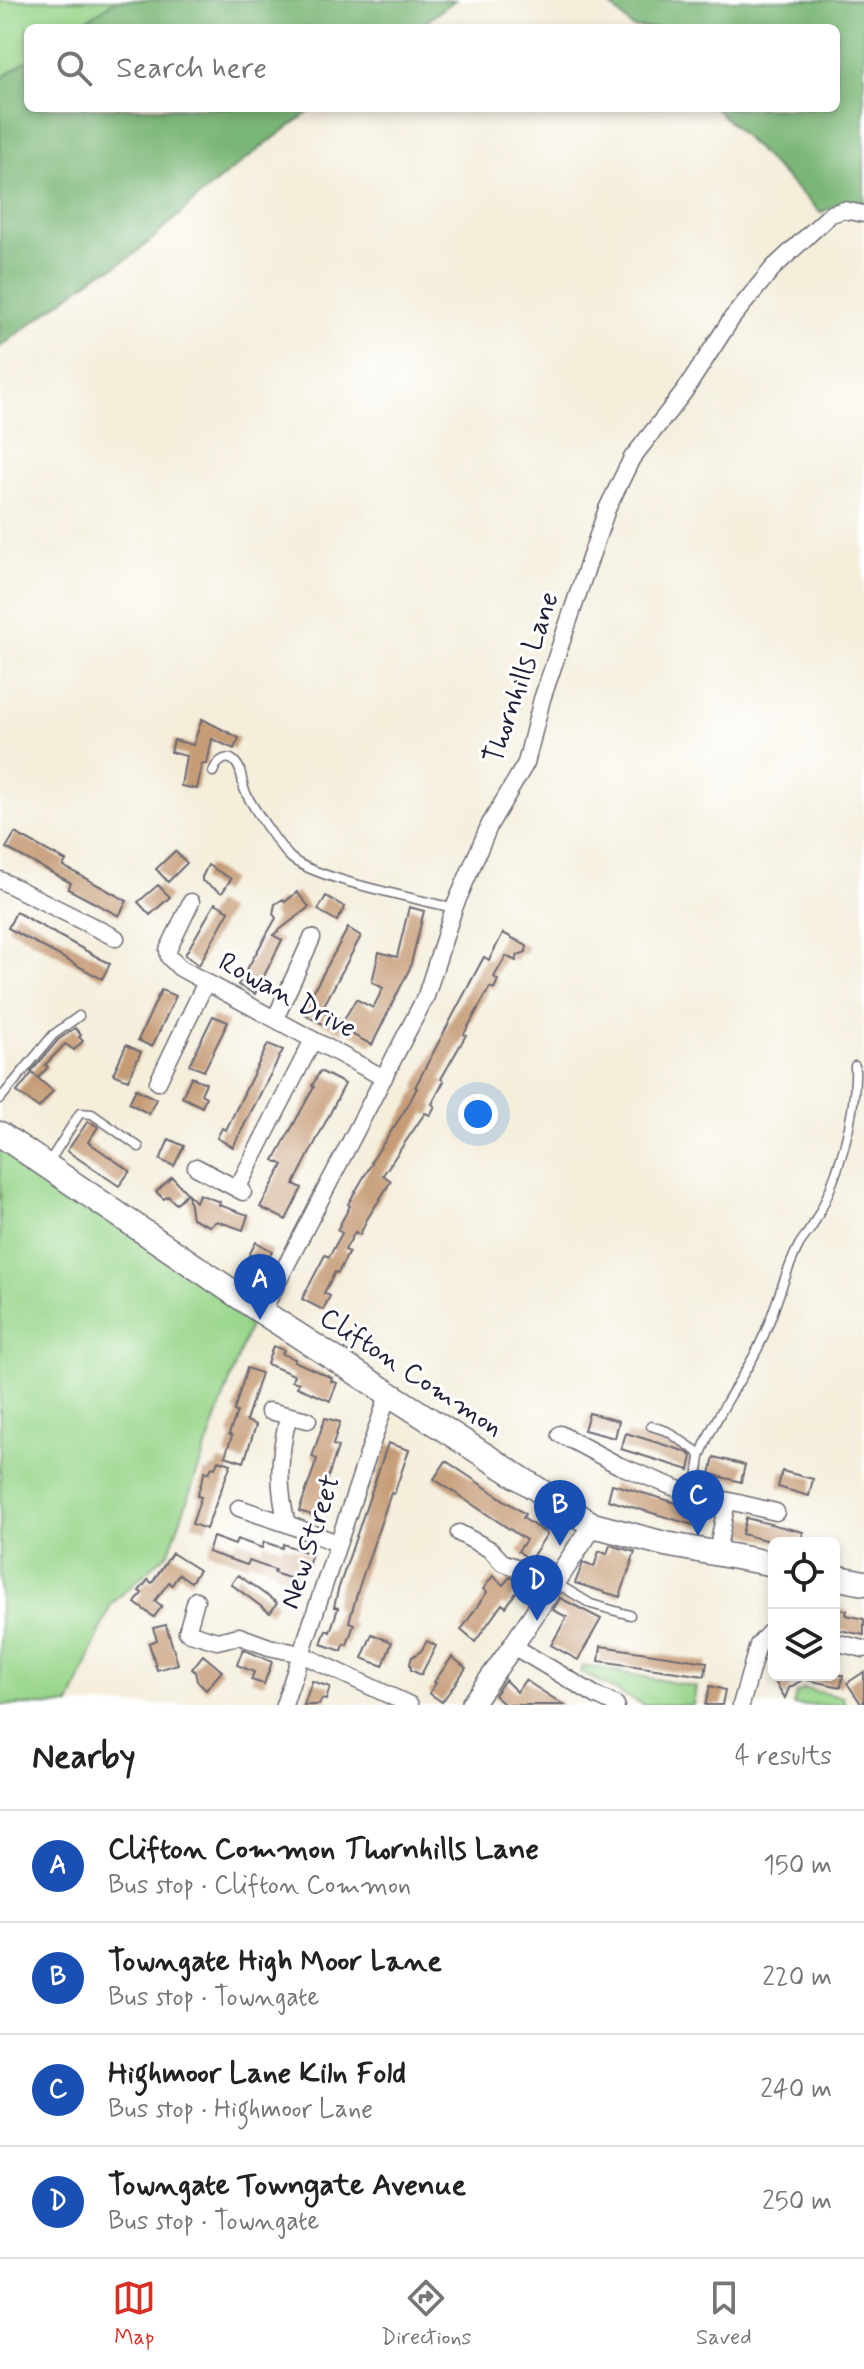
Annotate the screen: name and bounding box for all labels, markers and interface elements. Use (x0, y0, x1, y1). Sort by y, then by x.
search box (24, 24, 840, 112)
icon: search (52, 46, 96, 90)
text: Search here (116, 49, 267, 88)
street label: Thornhills Lane (475, 587, 569, 769)
street label: Rowan Drive (212, 944, 362, 1048)
your location (458, 1094, 498, 1134)
pin: A (234, 1254, 286, 1320)
street label: Clifton Common (312, 1300, 510, 1446)
street label: New Street (272, 1470, 350, 1614)
pin: C (672, 1470, 724, 1536)
pin: B (534, 1480, 586, 1546)
map controls (768, 1537, 840, 1681)
button: locate (768, 1537, 840, 1609)
pin: D (511, 1555, 563, 1621)
button: layers (768, 1609, 840, 1681)
text: Nearby (32, 1735, 136, 1780)
text: 4 results (735, 1740, 832, 1774)
text: Clifton Common Thornhills Lane (108, 1830, 539, 1869)
text: A (49, 1849, 67, 1883)
text: 150 m (763, 1849, 832, 1883)
text: Bus stop · Clifton Common (108, 1869, 411, 1903)
text: Towngate High Moor Lane (108, 1942, 442, 1981)
text: B (50, 1961, 66, 1995)
text: 220 m (762, 1961, 832, 1995)
text: Bus stop · Towngate (108, 1981, 319, 2015)
text: Highmoor Lane Kiln Fold (108, 2054, 406, 2093)
text: C (49, 2073, 67, 2107)
text: 240 m (760, 2073, 832, 2107)
text: Bus stop · Highmoor Lane (108, 2093, 373, 2127)
text: Towngate Towngate Avenue (108, 2166, 466, 2205)
text: D (49, 2185, 67, 2219)
text: 250 m (762, 2185, 832, 2219)
text: Bus stop · Towngate (108, 2205, 319, 2239)
tab: Map (112, 2276, 156, 2352)
tab: Directions (381, 2276, 471, 2352)
tab: Saved (696, 2276, 752, 2352)

